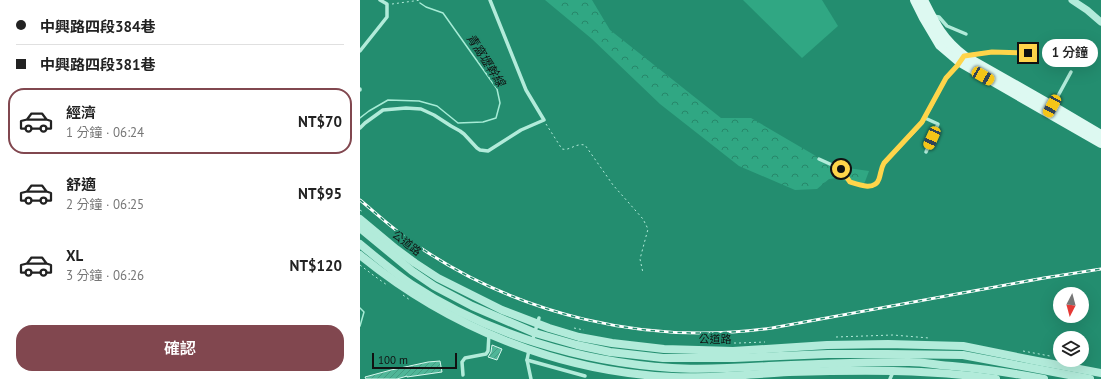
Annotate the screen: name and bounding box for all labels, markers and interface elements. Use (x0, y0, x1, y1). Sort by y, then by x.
text: 中興路四段384巷 (40, 17, 156, 36)
water label: 青窩壢幹線 (463, 31, 510, 91)
callout: 1 分鐘 (1042, 39, 1098, 67)
route end (1019, 44, 1037, 62)
text: 1 分鐘 (1052, 44, 1088, 61)
text: 中興路四段381巷 (40, 55, 156, 74)
car (970, 65, 996, 87)
car (1041, 93, 1063, 119)
icon: car (18, 103, 54, 139)
text: 經濟 (66, 103, 96, 122)
text: NT$70 (298, 112, 342, 131)
text: 1 分鐘 · 06:24 (66, 124, 144, 141)
car (922, 125, 942, 151)
route start (832, 160, 850, 178)
icon: car (18, 175, 54, 211)
text: 舒適 (66, 175, 96, 194)
text: NT$95 (298, 184, 342, 203)
text: 2 分鐘 · 06:25 (66, 196, 144, 213)
street label: 公道路 (390, 227, 424, 259)
text: XL (66, 246, 83, 265)
icon: car (18, 247, 54, 283)
text: NT$120 (290, 256, 342, 275)
text: 3 分鐘 · 06:26 (66, 267, 144, 284)
north arrow (1053, 287, 1089, 323)
map controls (1053, 287, 1089, 367)
button: 確認 (16, 325, 344, 371)
button: layers (1053, 331, 1089, 367)
street label: 公道路 (698, 332, 732, 346)
scale bar (372, 351, 457, 370)
text: 100 m (378, 353, 408, 367)

